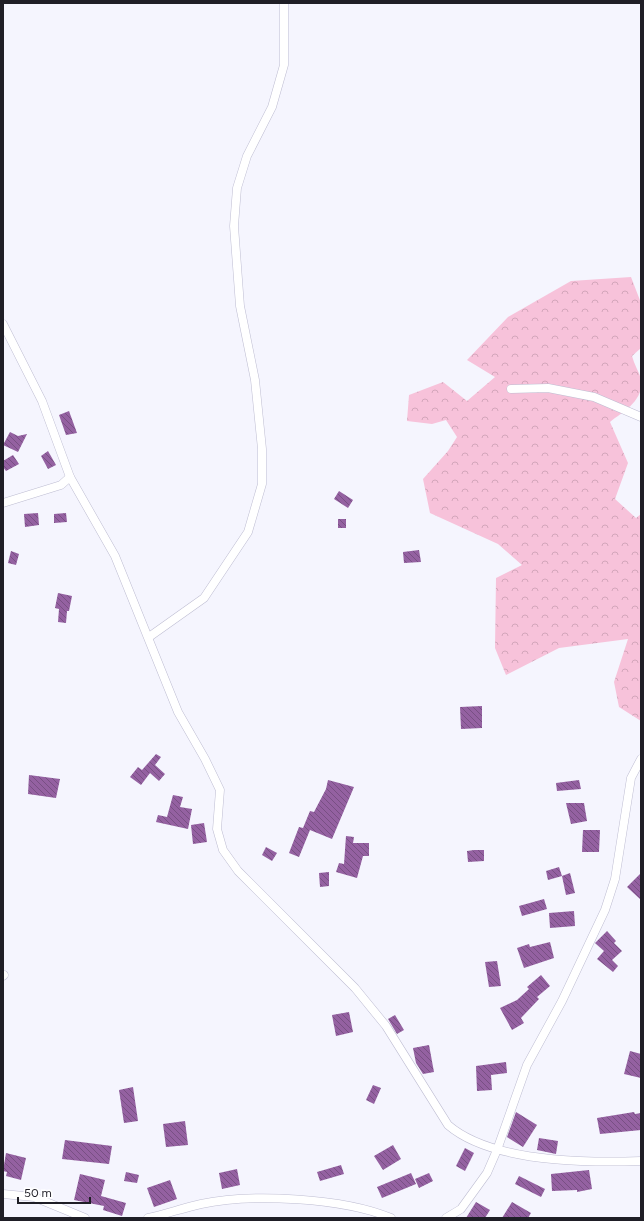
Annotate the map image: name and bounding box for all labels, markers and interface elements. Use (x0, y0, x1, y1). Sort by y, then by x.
scale bar (18, 1179, 90, 1205)
text: 50 m (24, 1186, 52, 1200)

